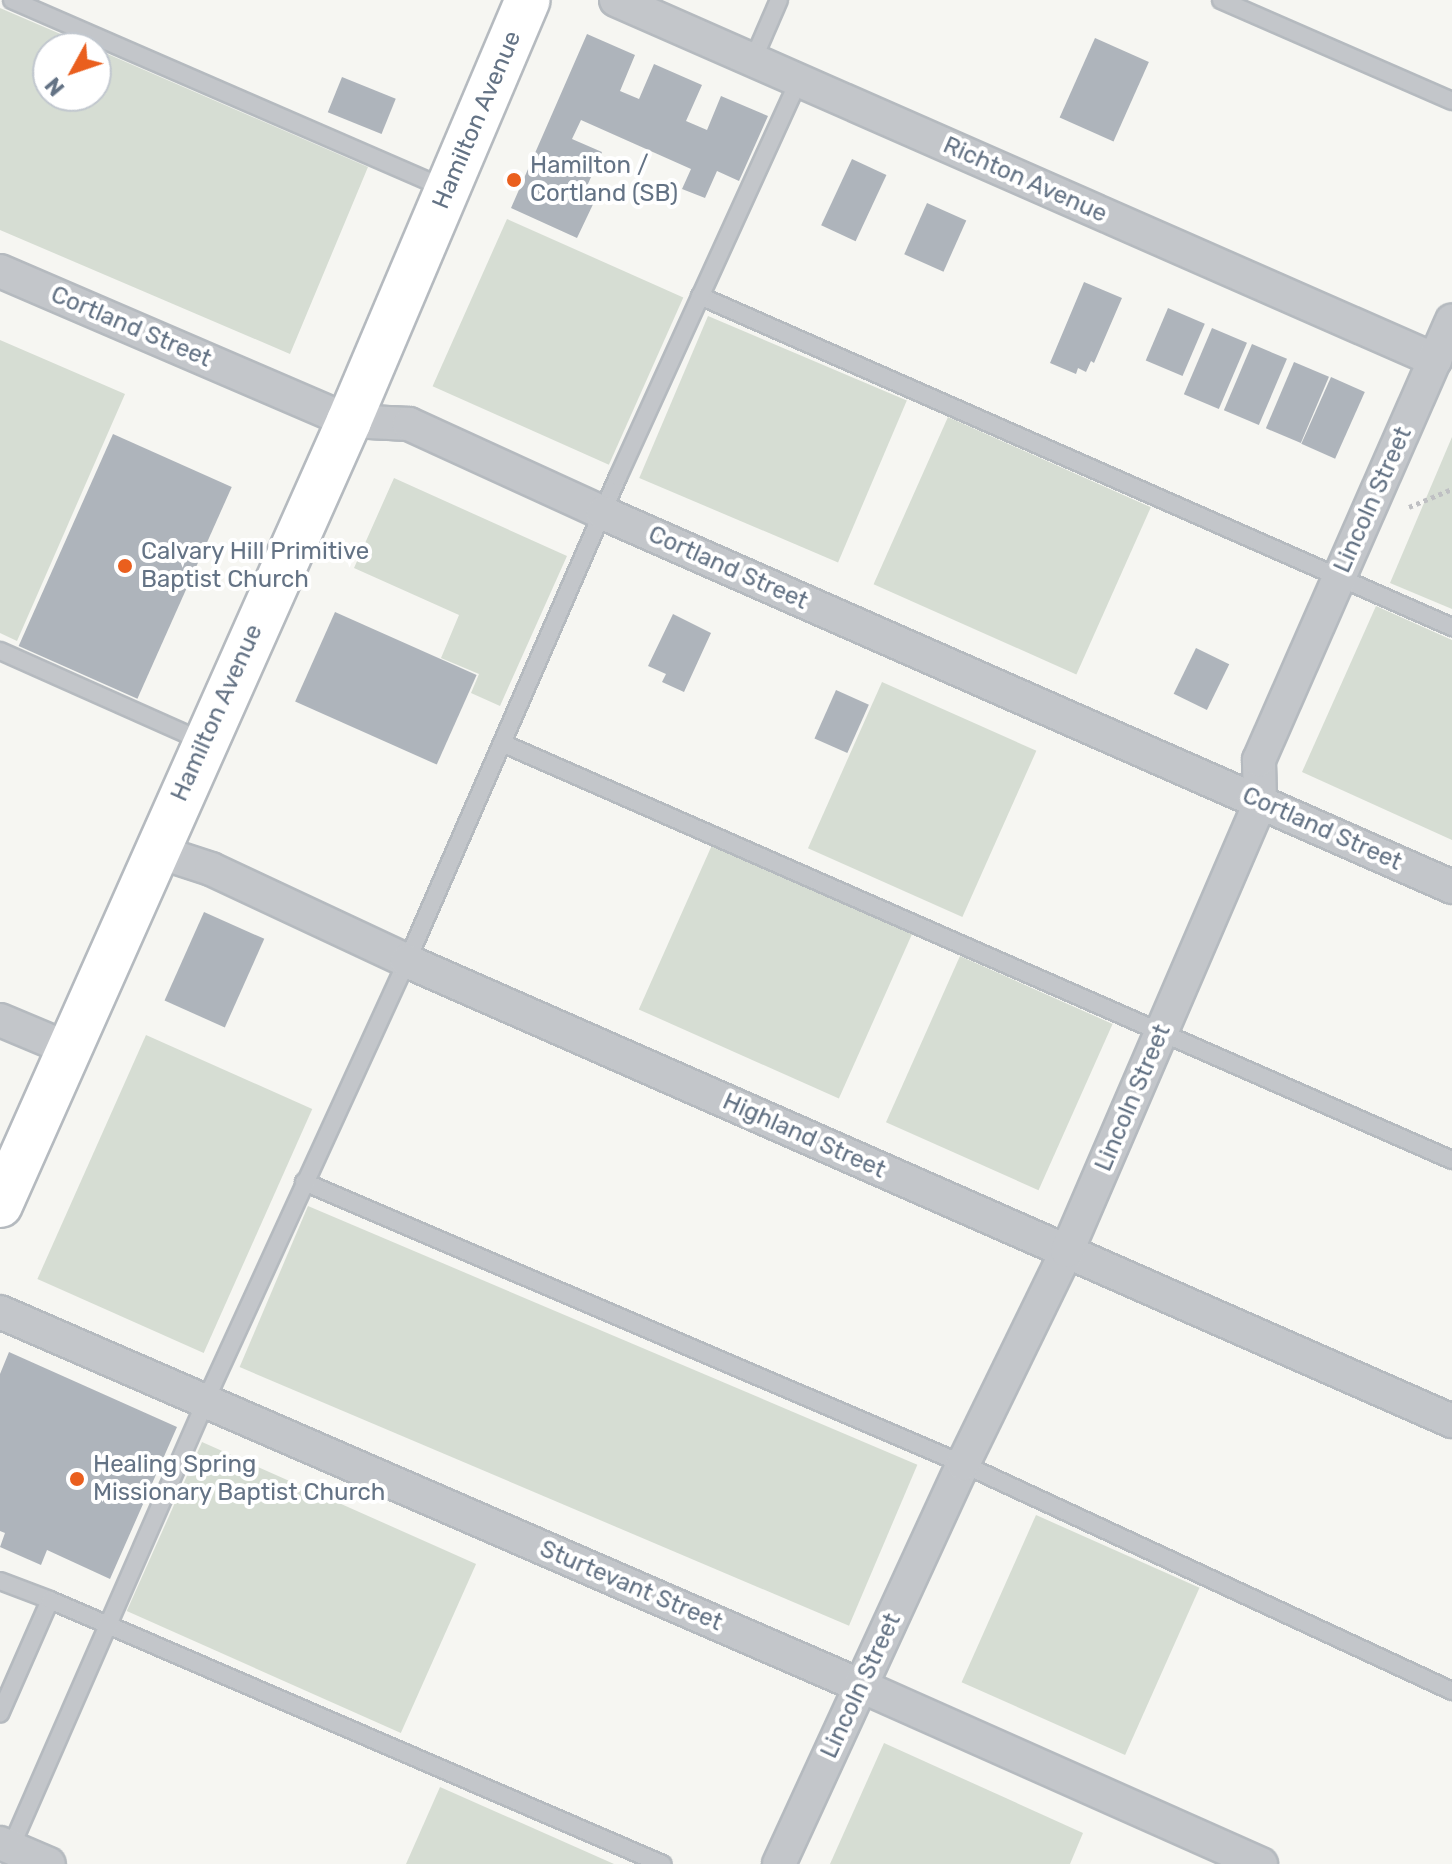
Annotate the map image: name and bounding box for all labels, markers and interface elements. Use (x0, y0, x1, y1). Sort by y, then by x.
street label: Hamilton Avenue (426, 26, 528, 214)
north arrow (32, 32, 112, 112)
text: N (39, 72, 70, 101)
street label: Richton Avenue (938, 131, 1112, 229)
place label: Hamilton / Cortland (SB) (530, 152, 678, 208)
marker: Hamilton / Cortland (SB) (505, 171, 523, 189)
street label: Cortland Street (46, 280, 216, 374)
street label: Lincoln Street (1328, 423, 1418, 577)
street label: Cortland Street (644, 520, 812, 616)
place label: Calvary Hill Primitive Baptist Church (141, 538, 370, 594)
marker: Calvary Hill Primitive Baptist Church (116, 557, 134, 575)
street label: Hamilton Avenue (165, 620, 269, 806)
street label: Cortland Street (1238, 781, 1406, 877)
street label: Lincoln Street (1089, 1020, 1177, 1176)
street label: Highland Street (718, 1087, 890, 1185)
place label: Healing Spring Missionary Baptist Church (93, 1451, 386, 1507)
marker: Healing Spring Missionary Baptist Church (68, 1470, 86, 1488)
street label: Sturtevant Street (535, 1535, 727, 1637)
street label: Lincoln Street (815, 1609, 907, 1763)

